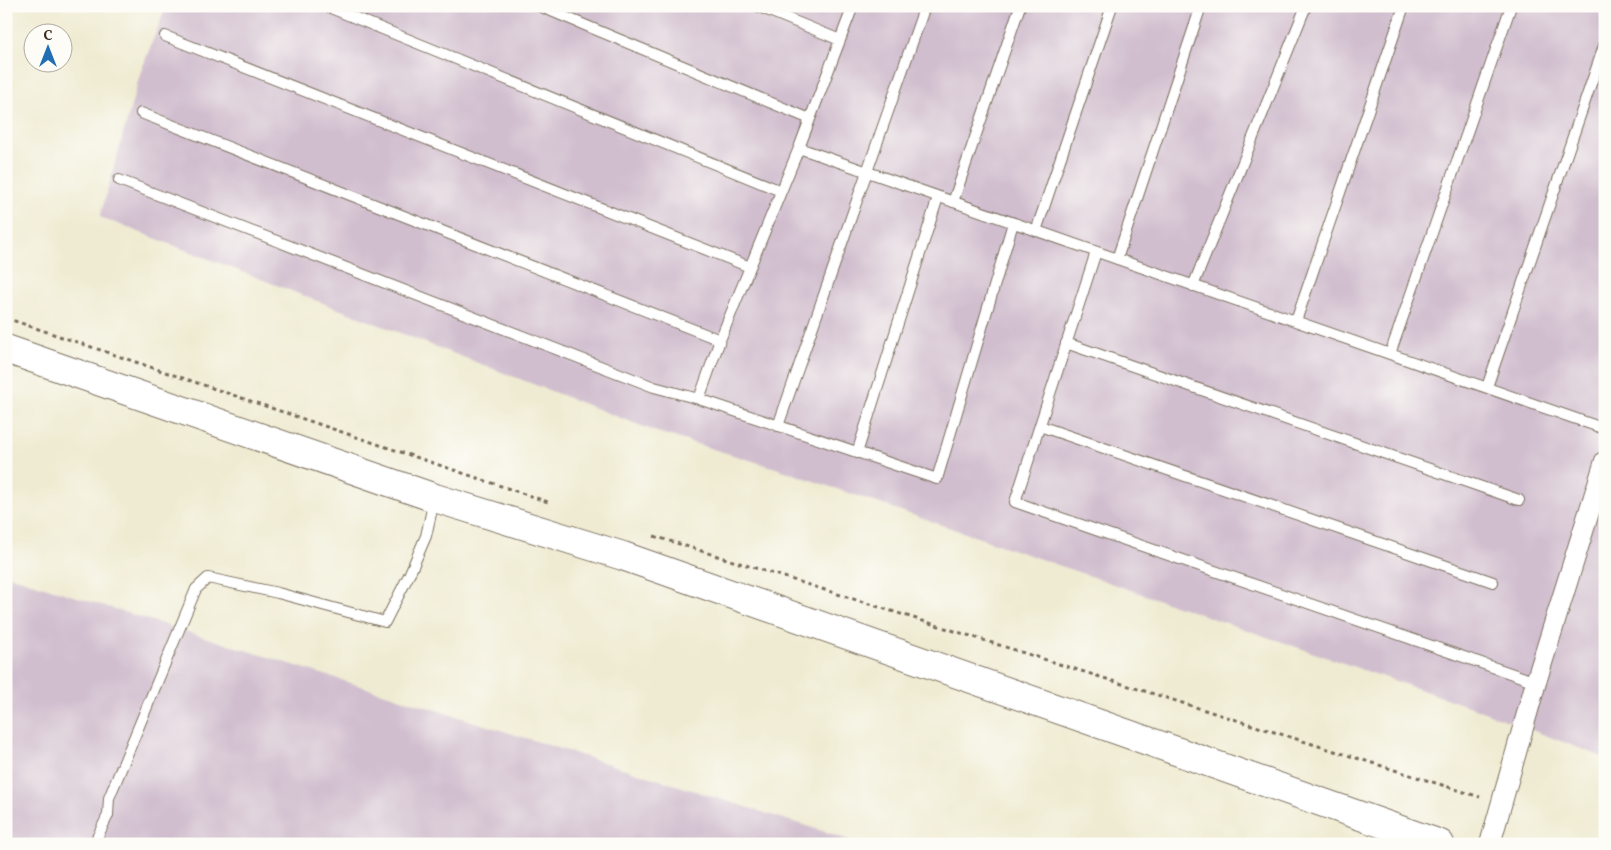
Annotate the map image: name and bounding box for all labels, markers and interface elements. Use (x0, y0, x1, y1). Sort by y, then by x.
north arrow (22, 22, 72, 72)
text: С (43, 27, 53, 46)

